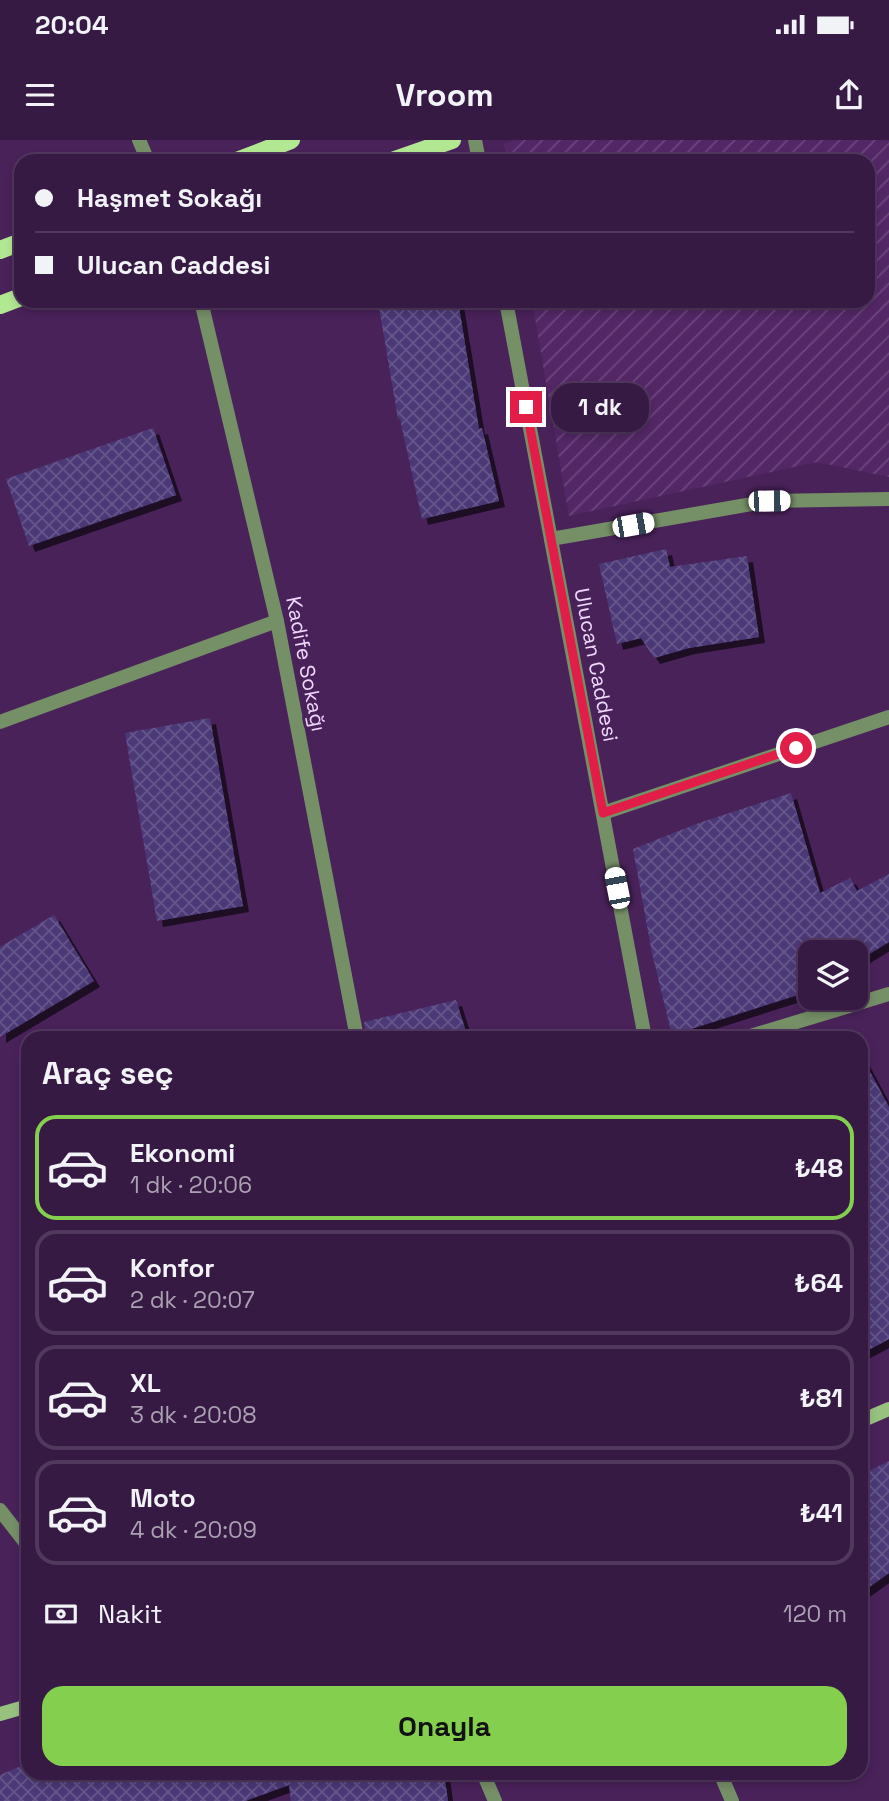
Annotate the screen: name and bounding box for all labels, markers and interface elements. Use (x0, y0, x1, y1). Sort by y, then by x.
text: 20:04 (35, 8, 108, 42)
text: Vroom (395, 75, 494, 115)
icon: menu (21, 76, 59, 114)
icon: share (830, 76, 868, 114)
text: Haşmet Sokağı (77, 181, 262, 215)
text: Ulucan Caddesi (77, 248, 271, 282)
callout: 1 dk (550, 383, 648, 432)
route end (510, 391, 542, 423)
text: 1 dk (578, 392, 622, 422)
car (748, 490, 791, 512)
car (611, 511, 656, 539)
street label: Ulucan Caddesi (568, 586, 625, 744)
street label: Kadife Sokağı (280, 594, 333, 734)
route start (780, 732, 812, 764)
car (603, 865, 632, 911)
map controls (798, 940, 868, 1010)
button: layers (798, 940, 868, 1010)
text: Araç seç (42, 1053, 174, 1093)
icon: car (46, 1136, 109, 1199)
text: Ekonomi (130, 1136, 235, 1170)
text: ₺48 (795, 1151, 843, 1185)
text: 1 dk · 20:06 (130, 1170, 252, 1200)
icon: car (46, 1251, 109, 1314)
text: Konfor (130, 1251, 215, 1285)
text: ₺64 (794, 1266, 843, 1300)
text: 2 dk · 20:07 (130, 1285, 255, 1315)
icon: car (46, 1366, 109, 1429)
text: XL (130, 1366, 161, 1400)
text: ₺81 (800, 1381, 843, 1415)
text: 3 dk · 20:08 (130, 1400, 257, 1430)
icon: car (46, 1481, 109, 1544)
text: Moto (130, 1481, 196, 1515)
text: ₺41 (800, 1496, 843, 1530)
text: 4 dk · 20:09 (130, 1515, 257, 1545)
icon: cash (42, 1595, 80, 1633)
text: Nakit (98, 1597, 163, 1631)
text: 120 m (783, 1599, 847, 1629)
button: Onayla (42, 1686, 847, 1766)

